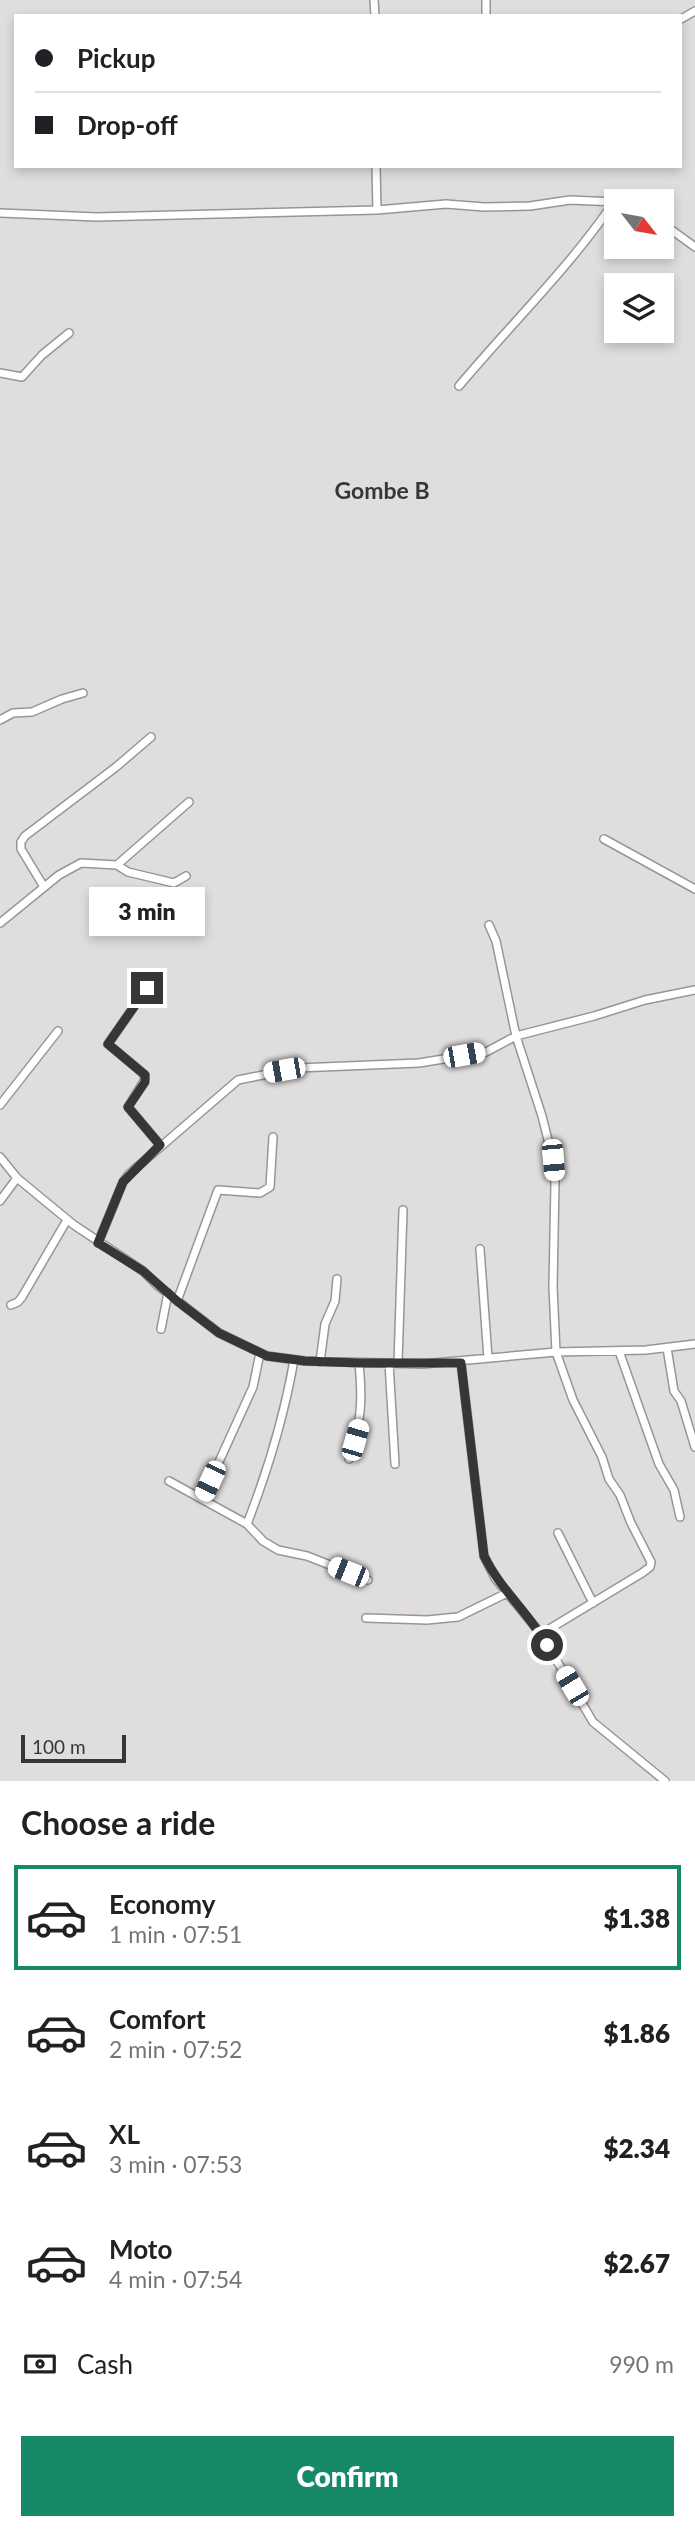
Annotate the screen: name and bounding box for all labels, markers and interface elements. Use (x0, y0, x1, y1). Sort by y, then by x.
text: Pickup (77, 42, 156, 74)
text: Drop-off (77, 109, 178, 141)
north arrow (604, 189, 674, 259)
map controls (604, 189, 674, 343)
button: layers (604, 273, 674, 343)
district label: Gombe B (334, 476, 430, 504)
callout: 3 min (89, 886, 205, 936)
text: 3 min (118, 897, 176, 925)
route end (131, 972, 163, 1004)
car (442, 1041, 487, 1069)
car (262, 1056, 307, 1084)
car (541, 1138, 566, 1182)
car (340, 1417, 371, 1463)
car (192, 1458, 229, 1504)
car (325, 1554, 372, 1590)
route start (531, 1629, 563, 1661)
car (553, 1663, 592, 1709)
scale bar (21, 1732, 126, 1764)
text: 100 m (32, 1735, 86, 1758)
text: Choose a ride (21, 1803, 215, 1842)
icon: car (25, 1886, 88, 1949)
text: Economy (109, 1888, 215, 1920)
text: $1.38 (603, 1902, 670, 1934)
text: 1 min · 07:51 (109, 1920, 242, 1948)
icon: car (25, 2001, 88, 2064)
text: Comfort (109, 2003, 206, 2035)
text: $1.86 (603, 2017, 670, 2049)
text: 2 min · 07:52 (109, 2035, 242, 2063)
icon: car (25, 2116, 88, 2179)
text: XL (109, 2118, 140, 2150)
text: $2.34 (603, 2132, 670, 2164)
text: 3 min · 07:53 (109, 2150, 242, 2178)
icon: car (25, 2231, 88, 2294)
text: Moto (109, 2233, 172, 2265)
text: $2.67 (603, 2247, 670, 2279)
text: 4 min · 07:54 (109, 2265, 242, 2293)
icon: cash (21, 2345, 59, 2383)
text: Cash (77, 2348, 133, 2380)
text: 990 m (609, 2350, 674, 2378)
button: Confirm (21, 2436, 674, 2516)

